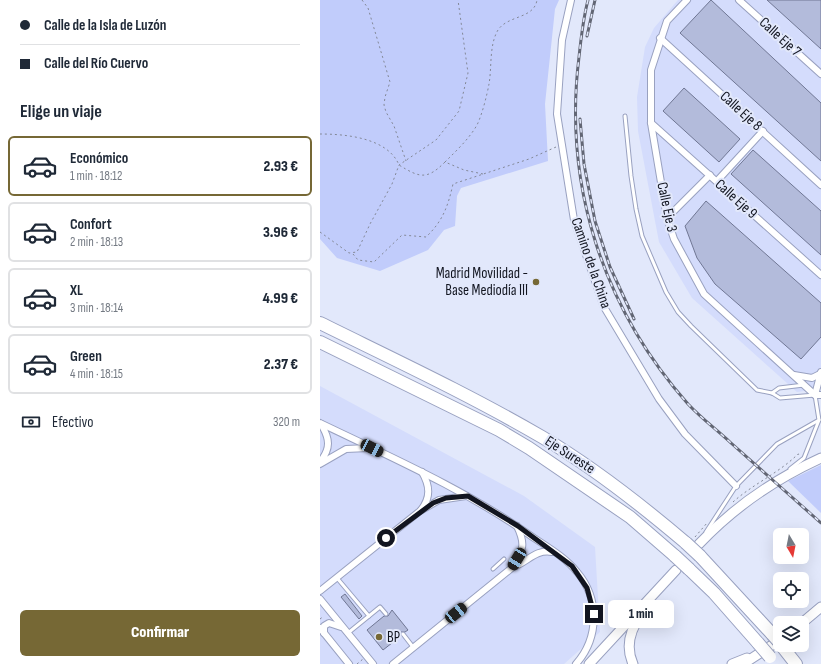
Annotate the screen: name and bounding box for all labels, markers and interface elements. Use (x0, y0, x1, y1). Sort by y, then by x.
street label: Calle Eje 7 (755, 13, 805, 61)
text: Calle de la Isla de Luzón (44, 16, 166, 35)
text: Calle del Río Cuervo (44, 54, 148, 73)
street label: Calle Eje 8 (716, 87, 766, 135)
text: Elige un viaje (20, 101, 102, 122)
icon: car (22, 148, 58, 184)
text: Económico (70, 149, 128, 168)
text: 2.93 € (263, 157, 298, 176)
text: 1 min · 18:12 (70, 168, 122, 184)
street label: Calle Eje 9 (711, 175, 761, 223)
street label: Calle Eje 3 (652, 180, 682, 234)
icon: car (22, 214, 58, 250)
text: Confort (70, 215, 112, 234)
street label: Camino de la China (567, 215, 615, 311)
text: 3.96 € (263, 223, 298, 242)
text: 2 min · 18:13 (70, 234, 123, 250)
place label: Madrid Movilidad - Base Mediodía III (436, 264, 528, 300)
marker: Madrid Movilidad - Base Mediodía III (531, 277, 541, 287)
icon: car (22, 280, 58, 316)
text: XL (70, 281, 83, 300)
text: 4.99 € (262, 289, 298, 308)
text: 3 min · 18:14 (70, 300, 123, 316)
icon: car (22, 346, 58, 382)
text: Green (70, 347, 102, 366)
text: 2.37 € (264, 355, 298, 374)
text: 4 min · 18:15 (70, 366, 123, 382)
icon: cash (20, 411, 42, 433)
text: Efectivo (52, 413, 93, 432)
text: 320 m (273, 414, 300, 430)
street label: Eje Sureste (541, 432, 599, 478)
car (359, 437, 385, 459)
north arrow (773, 528, 809, 564)
map controls (773, 528, 809, 652)
route start (377, 529, 395, 547)
car (506, 546, 528, 572)
button: locate (773, 572, 809, 608)
callout: 1 min (608, 600, 674, 628)
car (443, 601, 469, 625)
route end (585, 605, 603, 623)
text: 1 min (629, 606, 653, 622)
button: Confirmar (20, 610, 300, 656)
button: layers (773, 616, 809, 652)
place label: BP (387, 628, 400, 647)
marker: BP (374, 632, 384, 642)

